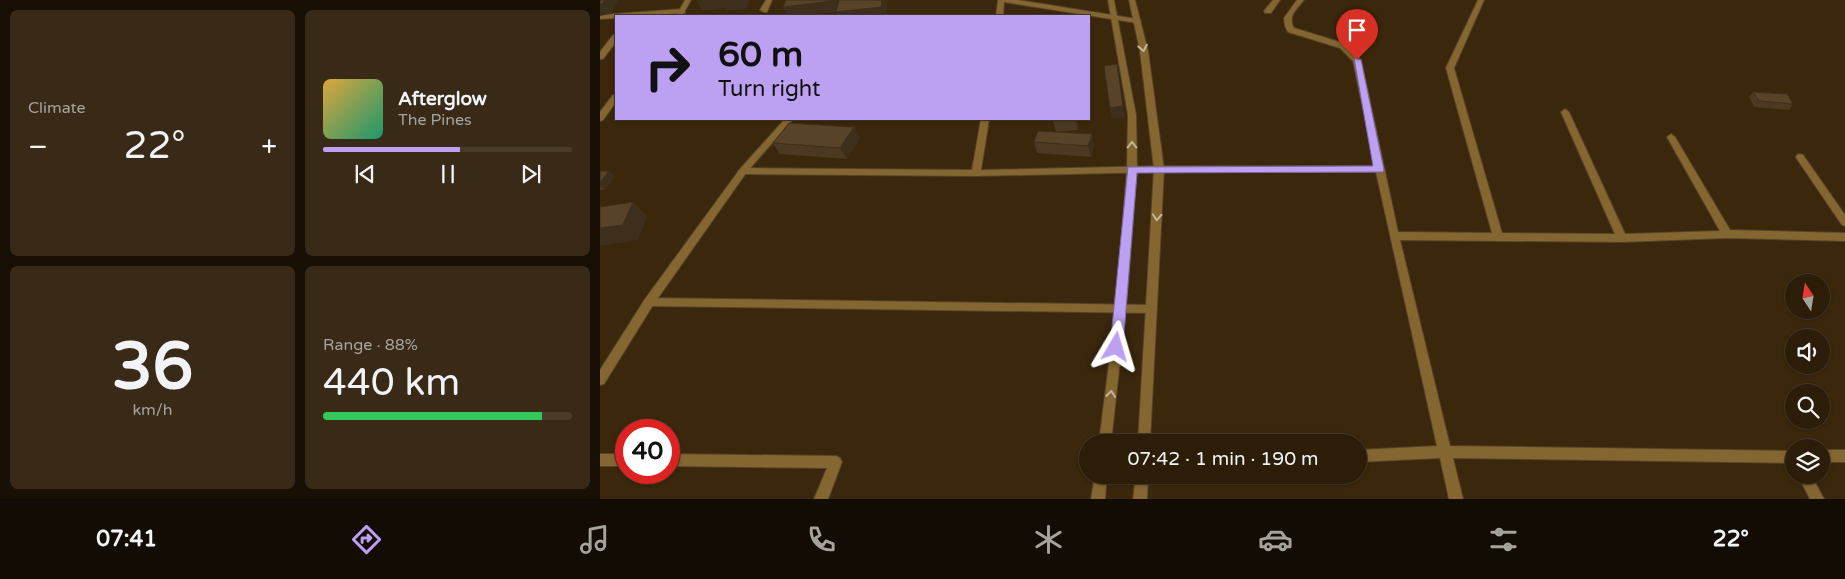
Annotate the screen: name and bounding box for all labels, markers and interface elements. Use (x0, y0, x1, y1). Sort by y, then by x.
pin (1336, 9, 1378, 60)
icon: arrive (1343, 16, 1371, 44)
text: 60 m (718, 34, 803, 76)
icon: right (635, 35, 700, 100)
one-way arrow (1137, 43, 1147, 52)
text: Turn right (718, 76, 820, 102)
text: Afterglow (398, 88, 487, 110)
text: Climate (28, 98, 86, 118)
text: The Pines (398, 110, 472, 130)
text: 22° (124, 123, 186, 169)
text: − (28, 130, 48, 164)
text: + (261, 130, 277, 164)
one-way arrow (1127, 141, 1137, 148)
icon: previous (351, 160, 379, 188)
icon: pause (434, 160, 462, 188)
icon: next (517, 160, 545, 188)
one-way arrow (1151, 214, 1162, 222)
north arrow (1785, 274, 1830, 319)
map controls (1785, 274, 1830, 484)
position arrow (1089, 320, 1141, 372)
text: 36 (112, 328, 193, 407)
button: sound (1785, 329, 1830, 374)
text: Range · 88% (323, 335, 418, 355)
text: 440 km (323, 360, 460, 406)
button: search (1785, 384, 1830, 429)
one-way arrow (1105, 390, 1116, 398)
text: km/h (132, 400, 173, 420)
speed limit sign: 40 (615, 419, 680, 484)
button: layers (1785, 439, 1830, 484)
text: 07:42 · 1 min · 190 m (1127, 448, 1319, 470)
icon: directions (349, 522, 384, 557)
icon: music (577, 522, 612, 557)
icon: phone (804, 522, 839, 557)
icon: climate (1031, 522, 1066, 557)
icon: car (1258, 522, 1293, 557)
icon: filters (1486, 522, 1521, 557)
text: 07:41 (96, 526, 157, 552)
text: 22° (1713, 526, 1749, 552)

